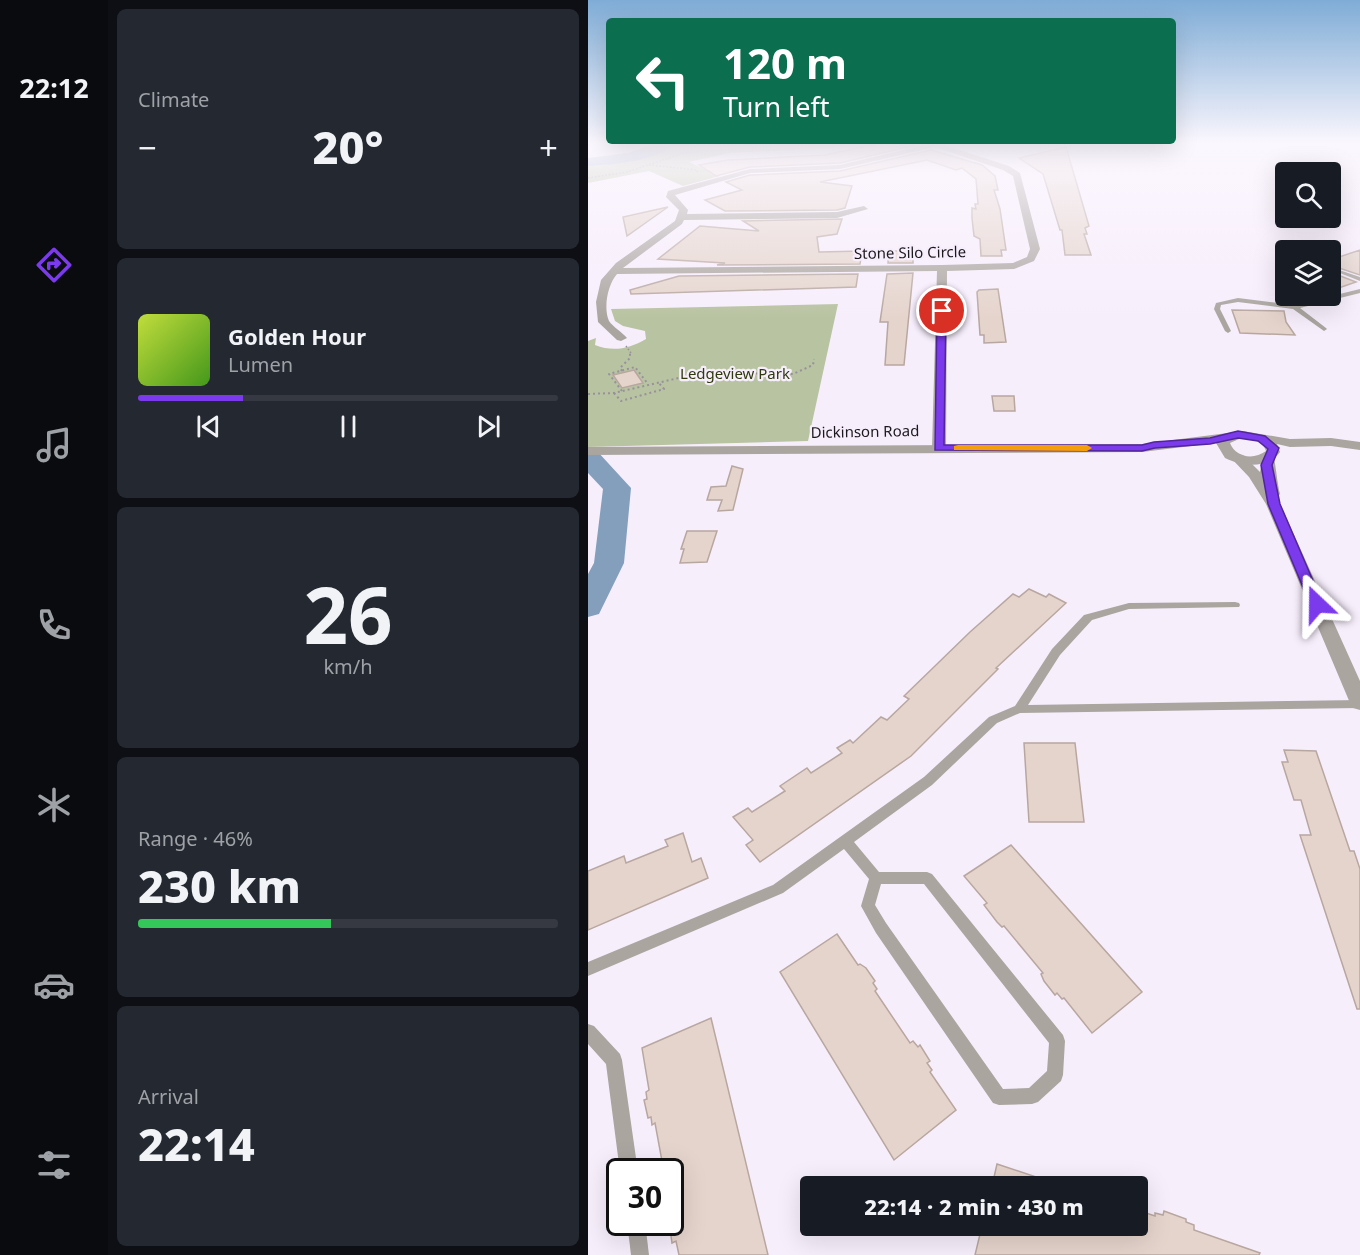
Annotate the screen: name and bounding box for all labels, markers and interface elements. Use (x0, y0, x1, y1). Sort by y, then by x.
text: 120 m (723, 34, 847, 91)
icon: left (624, 42, 702, 120)
text: 22:12 (19, 69, 89, 106)
text: Climate (138, 86, 209, 113)
text: Turn left (723, 88, 829, 125)
text: 20° (312, 116, 384, 177)
text: − (138, 125, 157, 170)
text: + (539, 125, 558, 170)
map controls (1275, 162, 1341, 306)
button: search (1275, 162, 1341, 228)
button: layers (1275, 240, 1341, 306)
street label: Stone Silo Circle (854, 241, 966, 263)
icon: directions (33, 244, 75, 286)
pin (916, 285, 967, 336)
icon: arrive (925, 294, 958, 327)
text: Golden Hour (228, 321, 366, 351)
text: Lumen (228, 351, 293, 378)
park label: Ledgeview Park (680, 363, 790, 383)
icon: previous (192, 410, 225, 443)
icon: pause (332, 410, 365, 443)
icon: next (472, 410, 505, 443)
street label: Dickinson Road (810, 420, 919, 442)
icon: music (33, 424, 75, 466)
text: 26 (303, 561, 393, 667)
position arrow (1285, 572, 1349, 636)
icon: phone (33, 604, 75, 646)
text: km/h (323, 653, 373, 680)
icon: climate (33, 784, 75, 826)
text: Range · 46% (138, 825, 253, 852)
text: 230 km (138, 855, 301, 916)
icon: car (33, 964, 75, 1006)
text: Arrival (138, 1083, 199, 1110)
text: 22:14 (138, 1113, 255, 1174)
icon: filters (33, 1144, 75, 1186)
speed limit sign: 30 (606, 1158, 684, 1236)
text: 22:14 · 2 min · 430 m (864, 1191, 1084, 1221)

